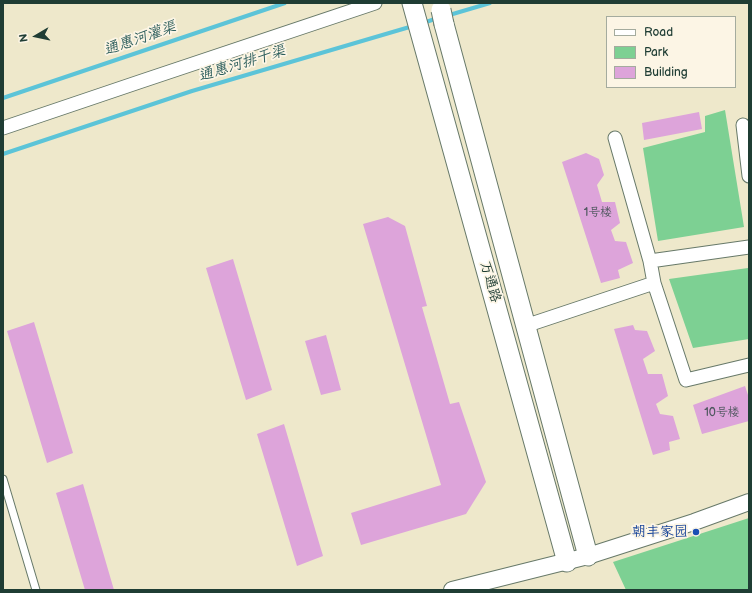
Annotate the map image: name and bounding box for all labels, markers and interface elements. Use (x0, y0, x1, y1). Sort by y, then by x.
north arrow (16, 16, 56, 56)
legend (606, 16, 736, 88)
water label: 通惠河灌渠 (102, 18, 178, 60)
text: Road (644, 25, 673, 40)
text: N (17, 33, 31, 43)
water label: 通惠河排干渠 (196, 42, 288, 86)
text: Park (644, 45, 668, 60)
text: Building (644, 65, 688, 80)
house number: 1号楼 (584, 206, 612, 220)
street label: 万通路 (476, 259, 504, 305)
house number: 10号楼 (704, 406, 740, 420)
place label: 朝丰家园 (632, 524, 688, 540)
marker: 朝丰家园 (691, 527, 701, 537)

